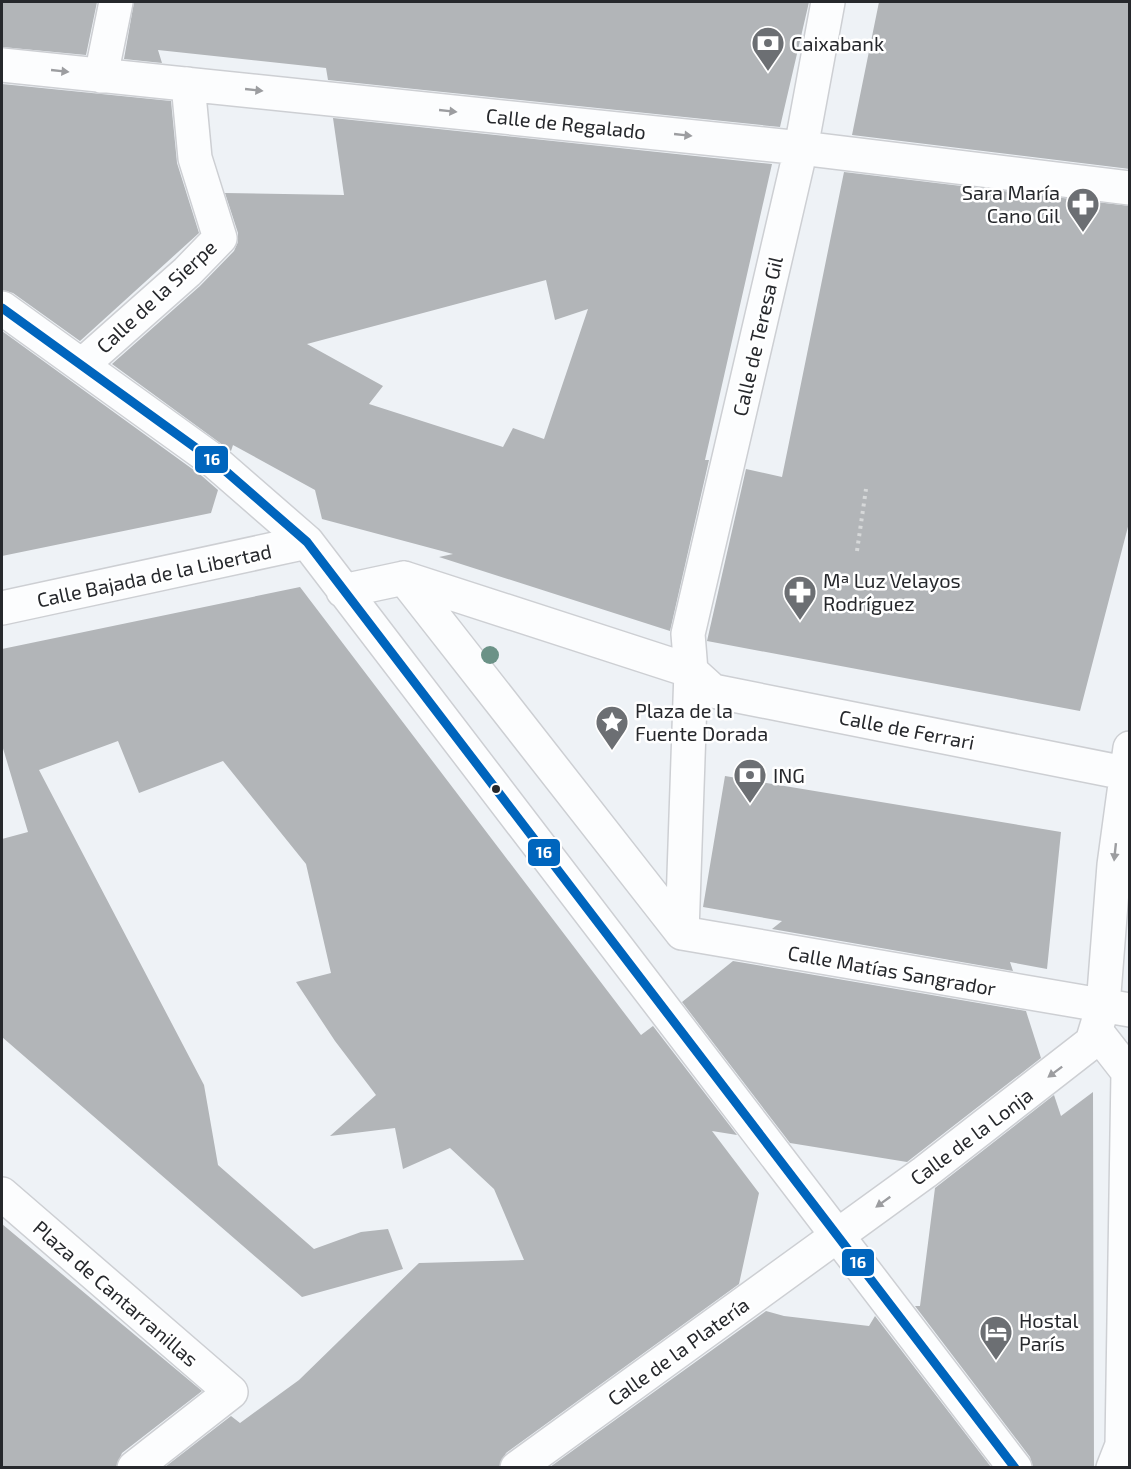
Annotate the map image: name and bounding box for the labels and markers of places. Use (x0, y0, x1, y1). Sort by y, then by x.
bank icon: Caixabank (750, 25, 786, 72)
place label: Caixabank (791, 31, 884, 55)
place label: Sara María Cano Gil (962, 180, 1060, 227)
pharmacy icon: Sara María Cano Gil (1065, 186, 1101, 233)
place label: Mª Luz Velayos Rodríguez (823, 568, 961, 615)
pharmacy icon: Mª Luz Velayos Rodríguez (782, 574, 818, 621)
place label: Plaza de la Fuente Dorada (635, 698, 768, 745)
place icon: Plaza de la Fuente Dorada (594, 704, 630, 751)
bank icon: ING (732, 757, 768, 804)
place label: ING (773, 763, 805, 787)
unlabelled marker (490, 783, 502, 795)
place label: Hostal París (1019, 1308, 1078, 1355)
hotel icon: Hostal París (978, 1314, 1014, 1361)

